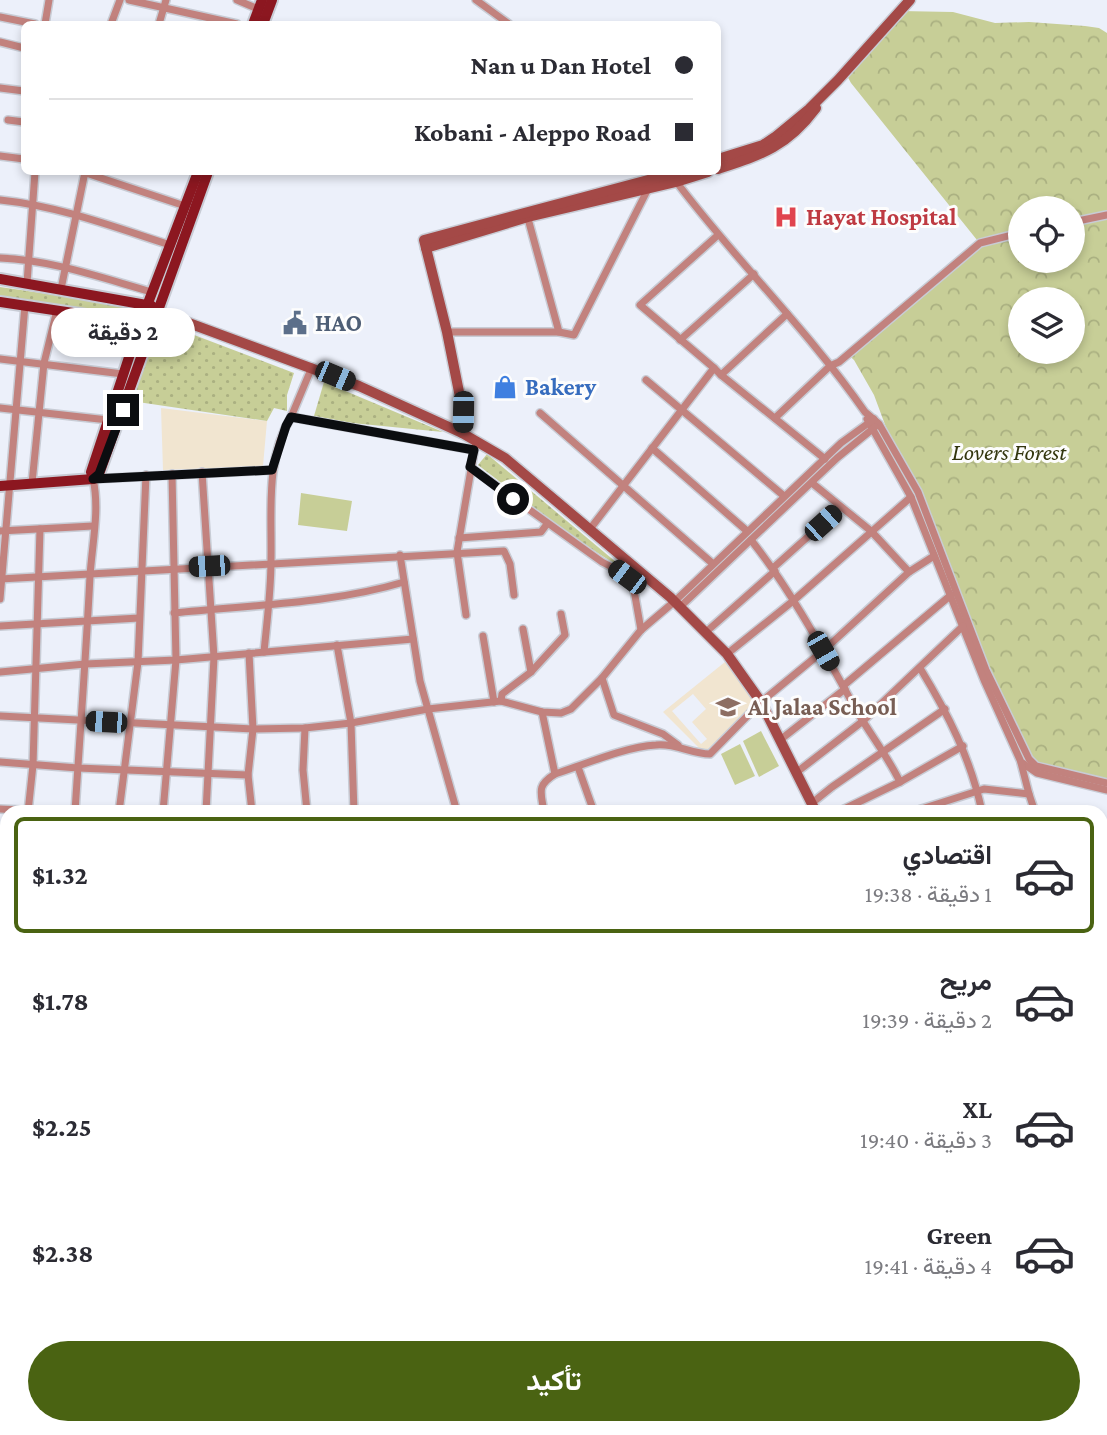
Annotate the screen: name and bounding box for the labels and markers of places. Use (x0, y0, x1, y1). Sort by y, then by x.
hospital icon: Hayat Hospital (772, 203, 800, 231)
place label: Hayat Hospital (806, 203, 957, 230)
public building icon: HAO (281, 309, 309, 337)
place label: HAO (315, 309, 362, 336)
shop icon: Bakery (491, 373, 519, 401)
place label: Bakery (525, 373, 596, 400)
school or university icon: Al Jalaa School (714, 693, 742, 721)
place label: Al Jalaa School (747, 693, 897, 720)

